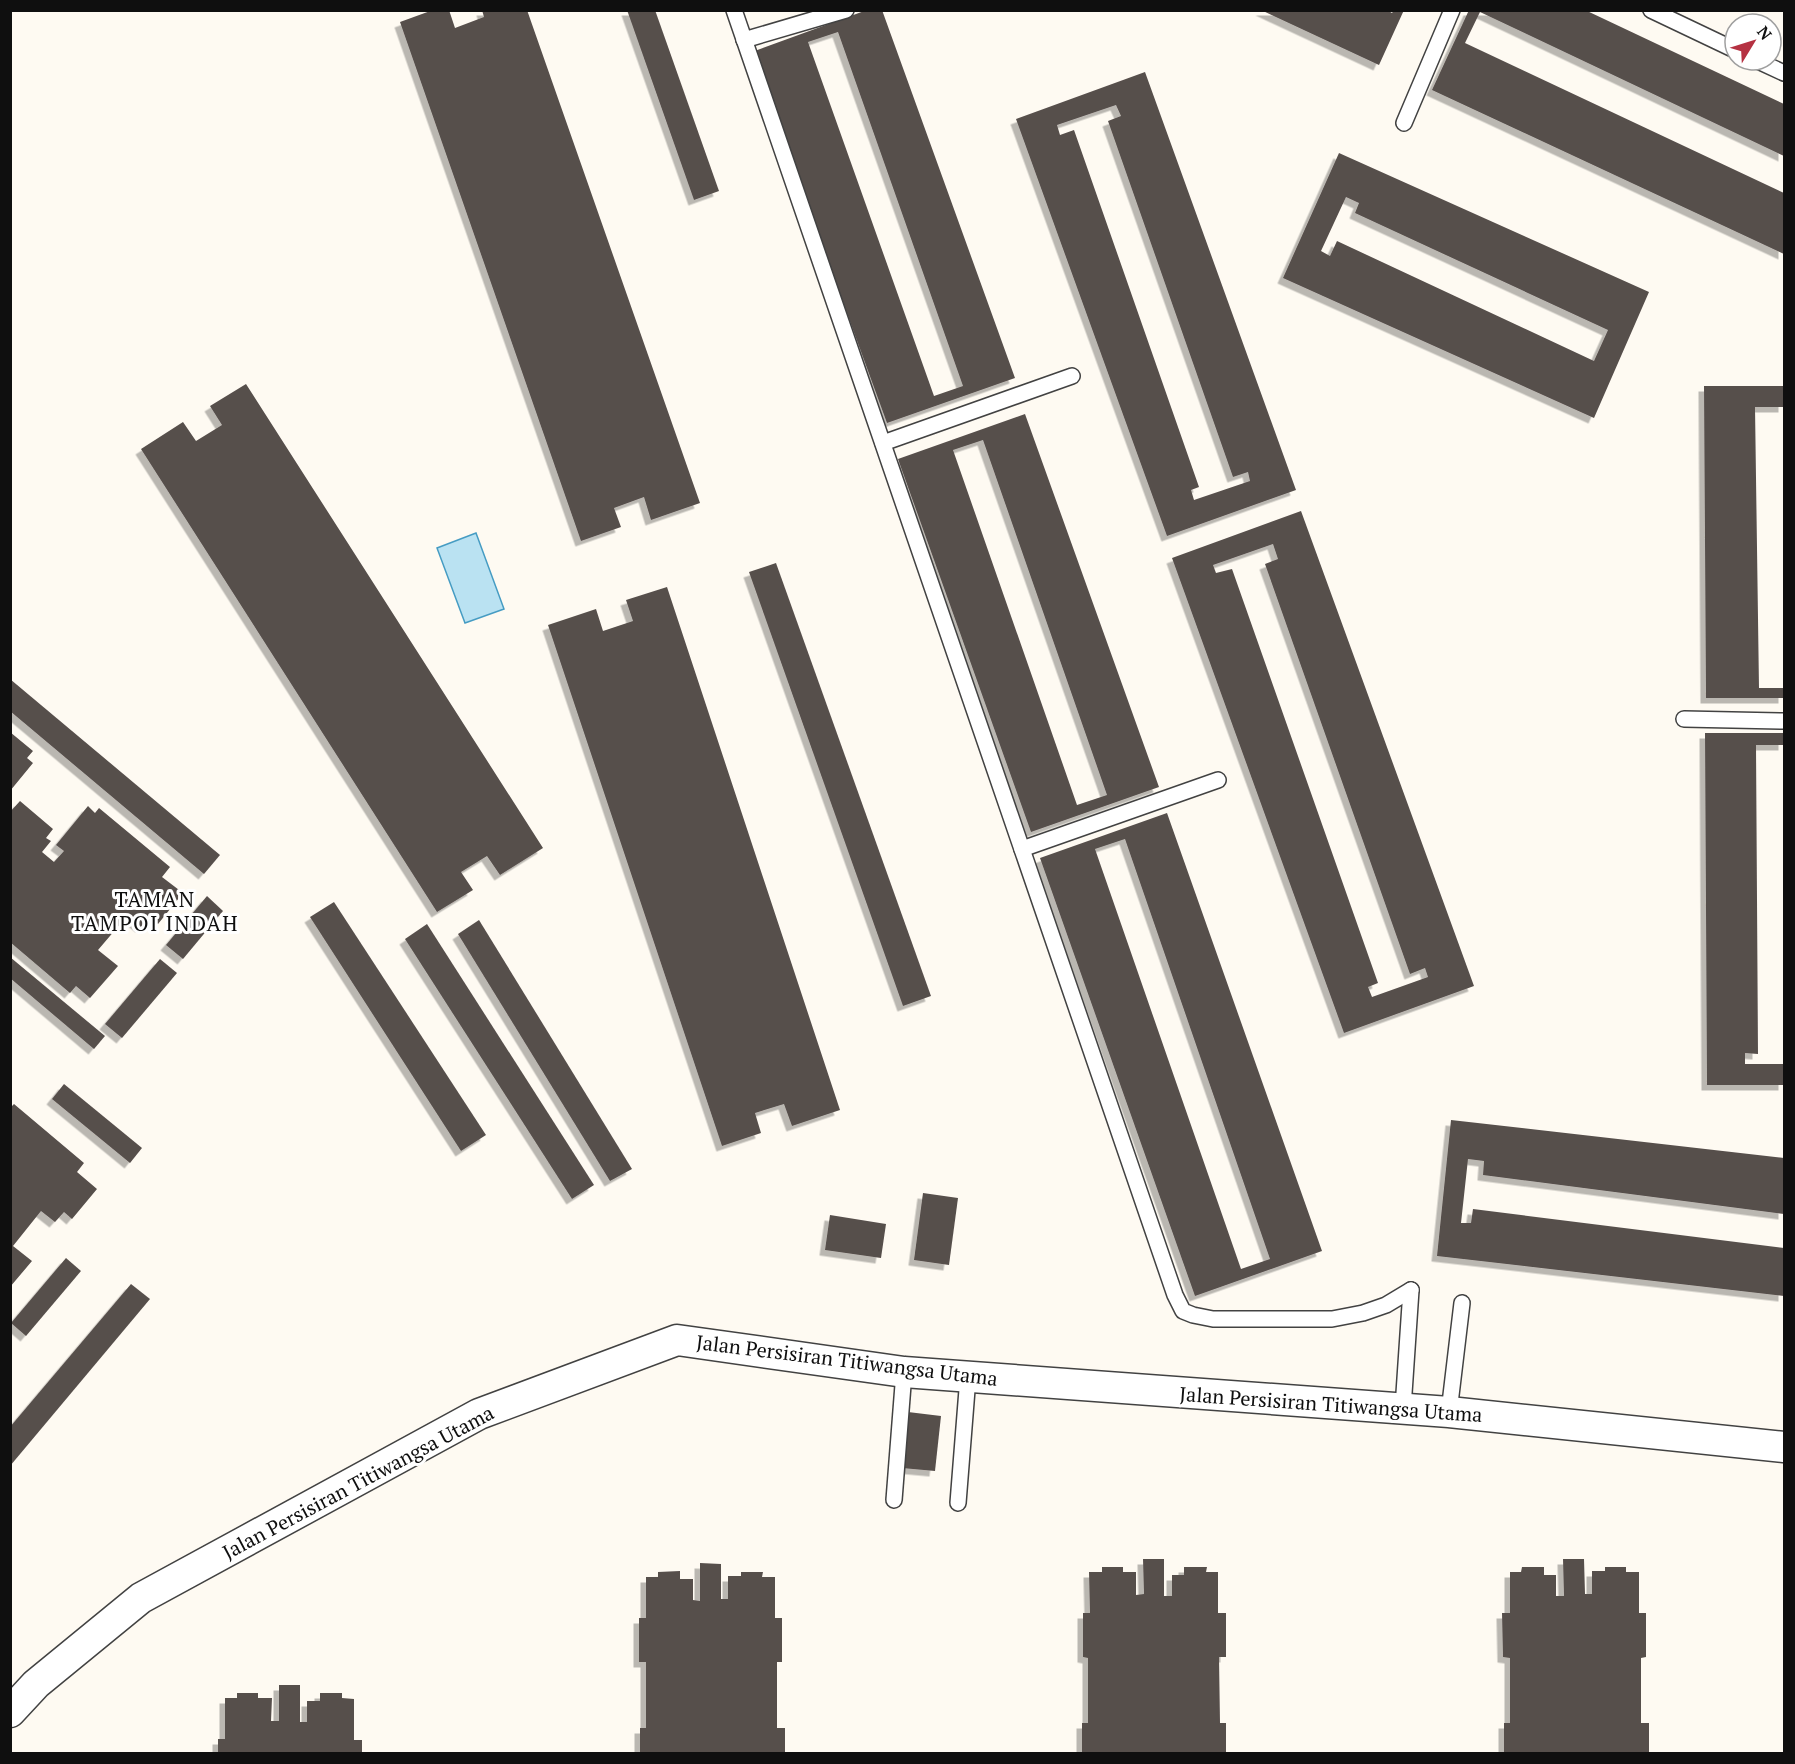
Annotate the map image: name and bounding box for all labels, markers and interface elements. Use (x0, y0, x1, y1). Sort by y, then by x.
north arrow (1723, 12, 1783, 72)
text: N (1752, 21, 1777, 44)
district label: TAMAN TAMPOI INDAH (71, 885, 239, 937)
street label: Jalan Persisiran Titiwangsa Utama (695, 1328, 999, 1392)
street label: Jalan Persisiran Titiwangsa Utama (1179, 1380, 1483, 1428)
street label: Jalan Persisiran Titiwangsa Utama (218, 1399, 498, 1565)

